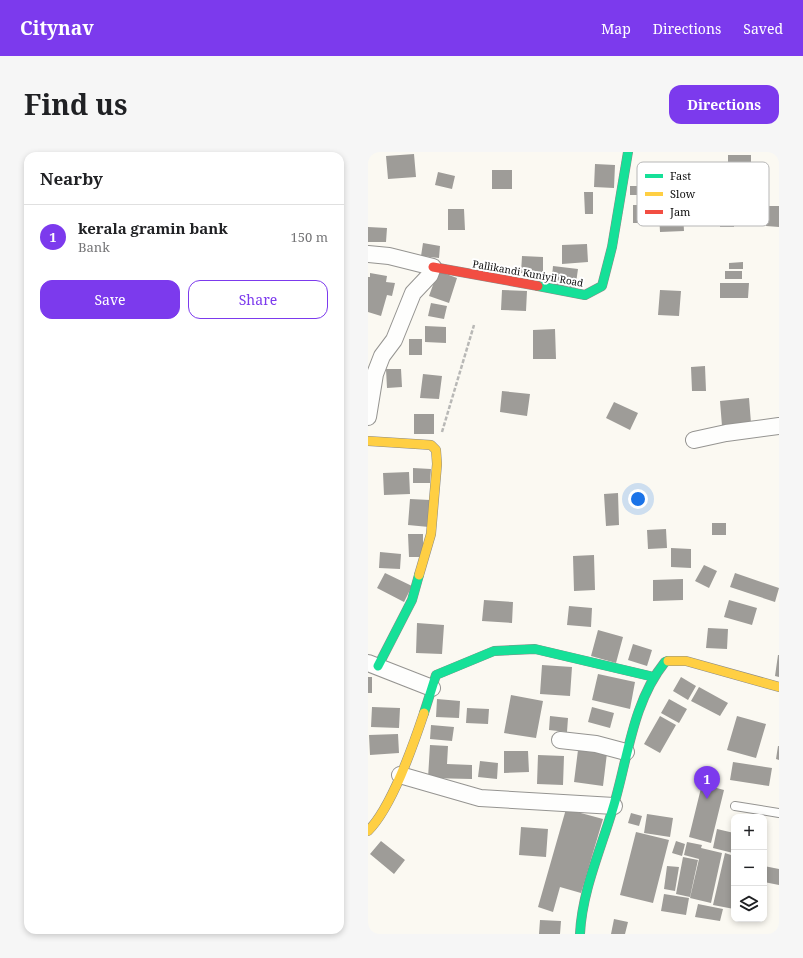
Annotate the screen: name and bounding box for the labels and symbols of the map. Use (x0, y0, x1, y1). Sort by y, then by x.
legend (637, 162, 769, 226)
text: Fast (670, 168, 691, 183)
text: Slow (670, 186, 696, 201)
text: Jam (669, 204, 691, 219)
street label: Pallikandi Kuniyil Road (471, 256, 585, 290)
your location (628, 489, 648, 509)
pin: 1 (694, 766, 720, 799)

